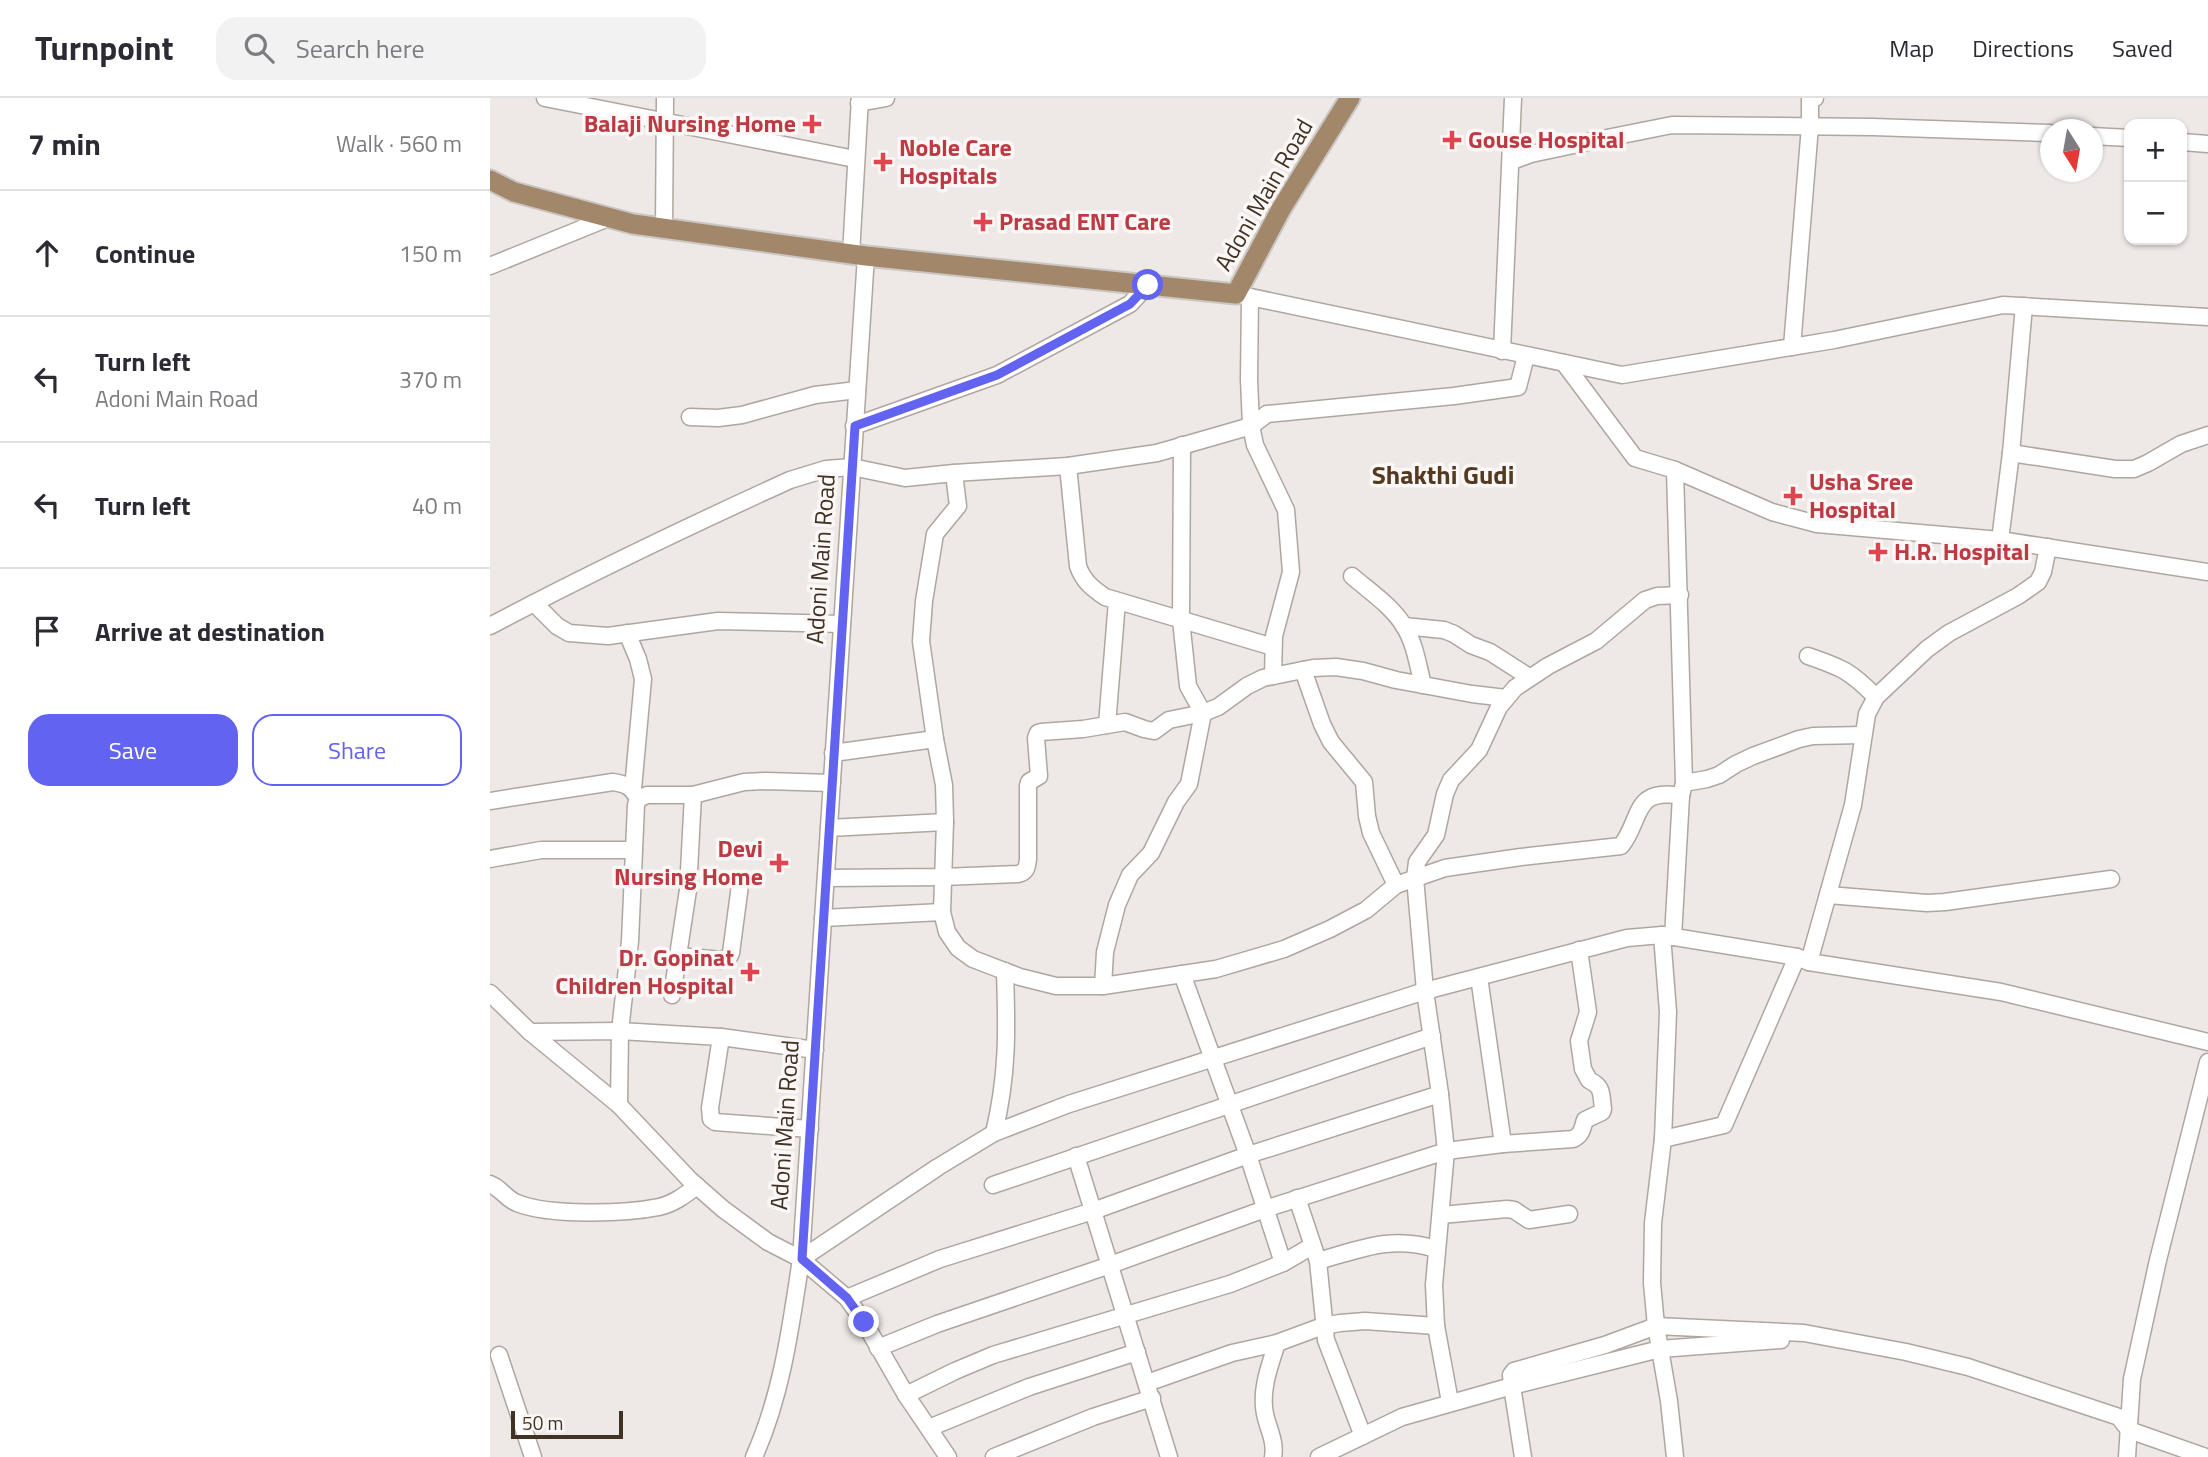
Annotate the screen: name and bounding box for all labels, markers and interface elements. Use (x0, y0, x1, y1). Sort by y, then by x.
search box (216, 17, 706, 80)
text: Turnpoint (35, 23, 174, 73)
icon: search (240, 29, 278, 67)
text: Search here (296, 29, 425, 68)
text: Map (1889, 30, 1934, 66)
text: Directions (1972, 30, 2074, 66)
text: Saved (2112, 30, 2173, 66)
place label: Balaji Nursing Home (584, 105, 796, 141)
street label: Adoni Main Road (1205, 112, 1321, 277)
marker: Balaji Nursing Home (802, 114, 822, 134)
north arrow (2040, 119, 2103, 182)
map controls (2124, 119, 2187, 245)
button: + (2124, 119, 2187, 182)
text: 7 min (28, 121, 101, 167)
place label: Gouse Hospital (1468, 121, 1624, 157)
text: Walk · 560 m (336, 126, 462, 161)
place label: Noble Care Hospitals (899, 129, 1012, 193)
marker: Gouse Hospital (1442, 130, 1462, 150)
marker: Noble Care Hospitals (873, 152, 893, 172)
button: − (2124, 182, 2187, 245)
place label: Prasad ENT Care (999, 203, 1171, 239)
marker: Prasad ENT Care (973, 212, 993, 232)
icon: ahead (28, 234, 66, 272)
text: Continue (95, 234, 195, 273)
text: 150 m (399, 236, 462, 271)
route start (1132, 269, 1163, 300)
text: Turn left (95, 342, 190, 381)
icon: left (28, 360, 66, 398)
text: 370 m (399, 362, 462, 397)
text: Adoni Main Road (95, 381, 258, 416)
district label: Shakthi Gudi (1372, 455, 1514, 494)
place label: Usha Sree Hospital (1809, 463, 1913, 527)
street label: Adoni Main Road (796, 473, 844, 645)
icon: left (28, 486, 66, 524)
text: Turn left (95, 486, 190, 525)
marker: Usha Sree Hospital (1783, 486, 1803, 506)
text: 40 m (412, 488, 462, 523)
place label: H.R. Hospital (1894, 533, 2030, 569)
marker: H.R. Hospital (1868, 542, 1888, 562)
icon: arrive (28, 612, 66, 650)
text: Arrive at destination (95, 612, 325, 651)
button: Save (28, 714, 238, 786)
button: Share (252, 714, 462, 786)
place label: Devi Nursing Home (614, 830, 763, 894)
marker: Devi Nursing Home (769, 853, 789, 873)
place label: Dr. Gopinat Children Hospital (555, 939, 734, 1003)
marker: Dr. Gopinat Children Hospital (740, 962, 760, 982)
street label: Adoni Main Road (760, 1039, 808, 1211)
route end (848, 1306, 879, 1337)
scale bar (511, 1408, 623, 1440)
text: 50 m (522, 1408, 563, 1437)

